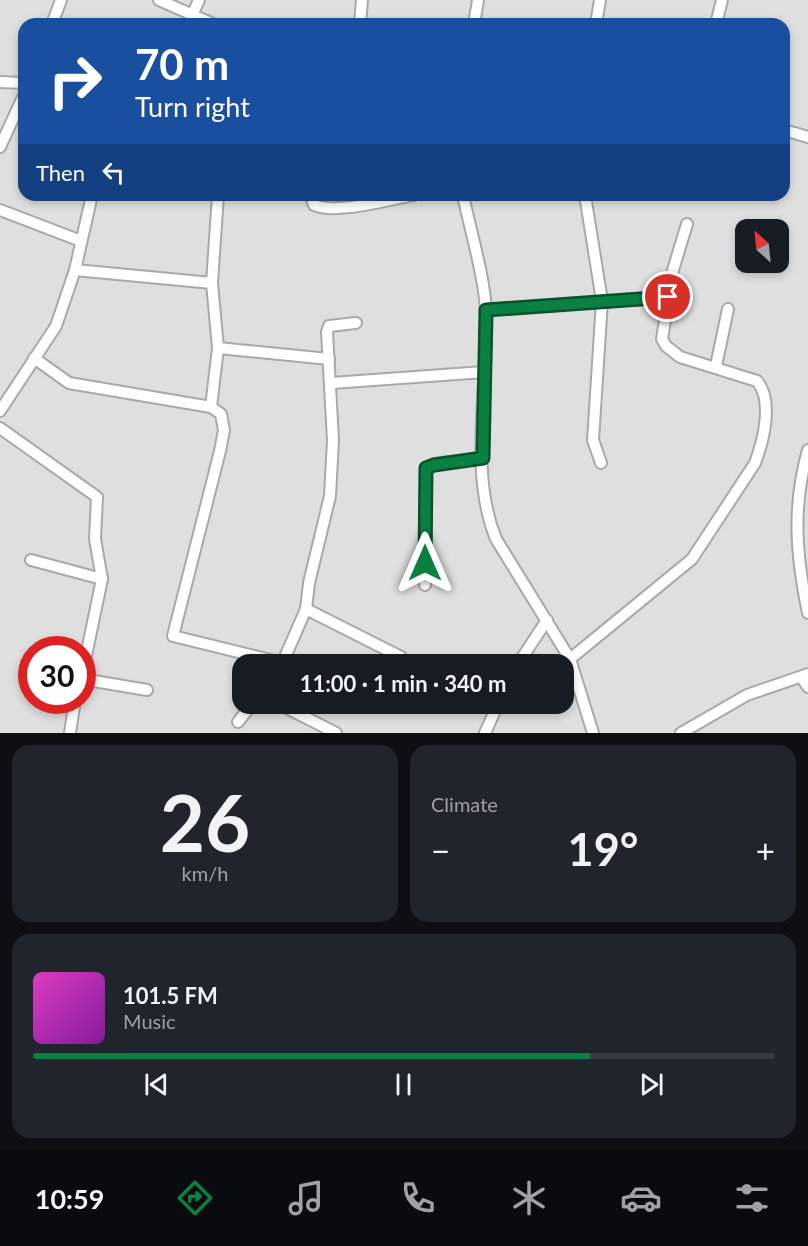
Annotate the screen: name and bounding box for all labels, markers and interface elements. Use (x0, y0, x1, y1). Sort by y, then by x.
text: 70 m (135, 39, 229, 89)
icon: right (36, 42, 114, 120)
text: Turn right (135, 90, 250, 123)
icon: left (97, 156, 130, 189)
text: Then (36, 159, 85, 186)
north arrow (735, 219, 789, 273)
map controls (735, 219, 789, 273)
pin (642, 271, 693, 322)
icon: arrive (651, 280, 684, 313)
position arrow (393, 531, 457, 595)
speed limit sign: 30 (18, 636, 96, 714)
text: 11:00 · 1 min · 340 m (300, 670, 506, 697)
text: 26 (160, 775, 250, 869)
text: Climate (431, 792, 498, 816)
text: 19° (568, 822, 638, 876)
text: − (431, 830, 450, 870)
text: + (756, 830, 775, 870)
text: km/h (182, 861, 228, 885)
text: 101.5 FM (123, 982, 218, 1009)
text: Music (123, 1009, 176, 1033)
icon: previous (140, 1068, 173, 1101)
icon: pause (387, 1068, 420, 1101)
icon: next (635, 1068, 668, 1101)
icon: directions (174, 1177, 216, 1219)
icon: music (285, 1177, 327, 1219)
icon: phone (397, 1177, 439, 1219)
icon: climate (508, 1177, 550, 1219)
icon: car (620, 1177, 662, 1219)
icon: filters (731, 1177, 773, 1219)
text: 10:59 (35, 1182, 104, 1215)

